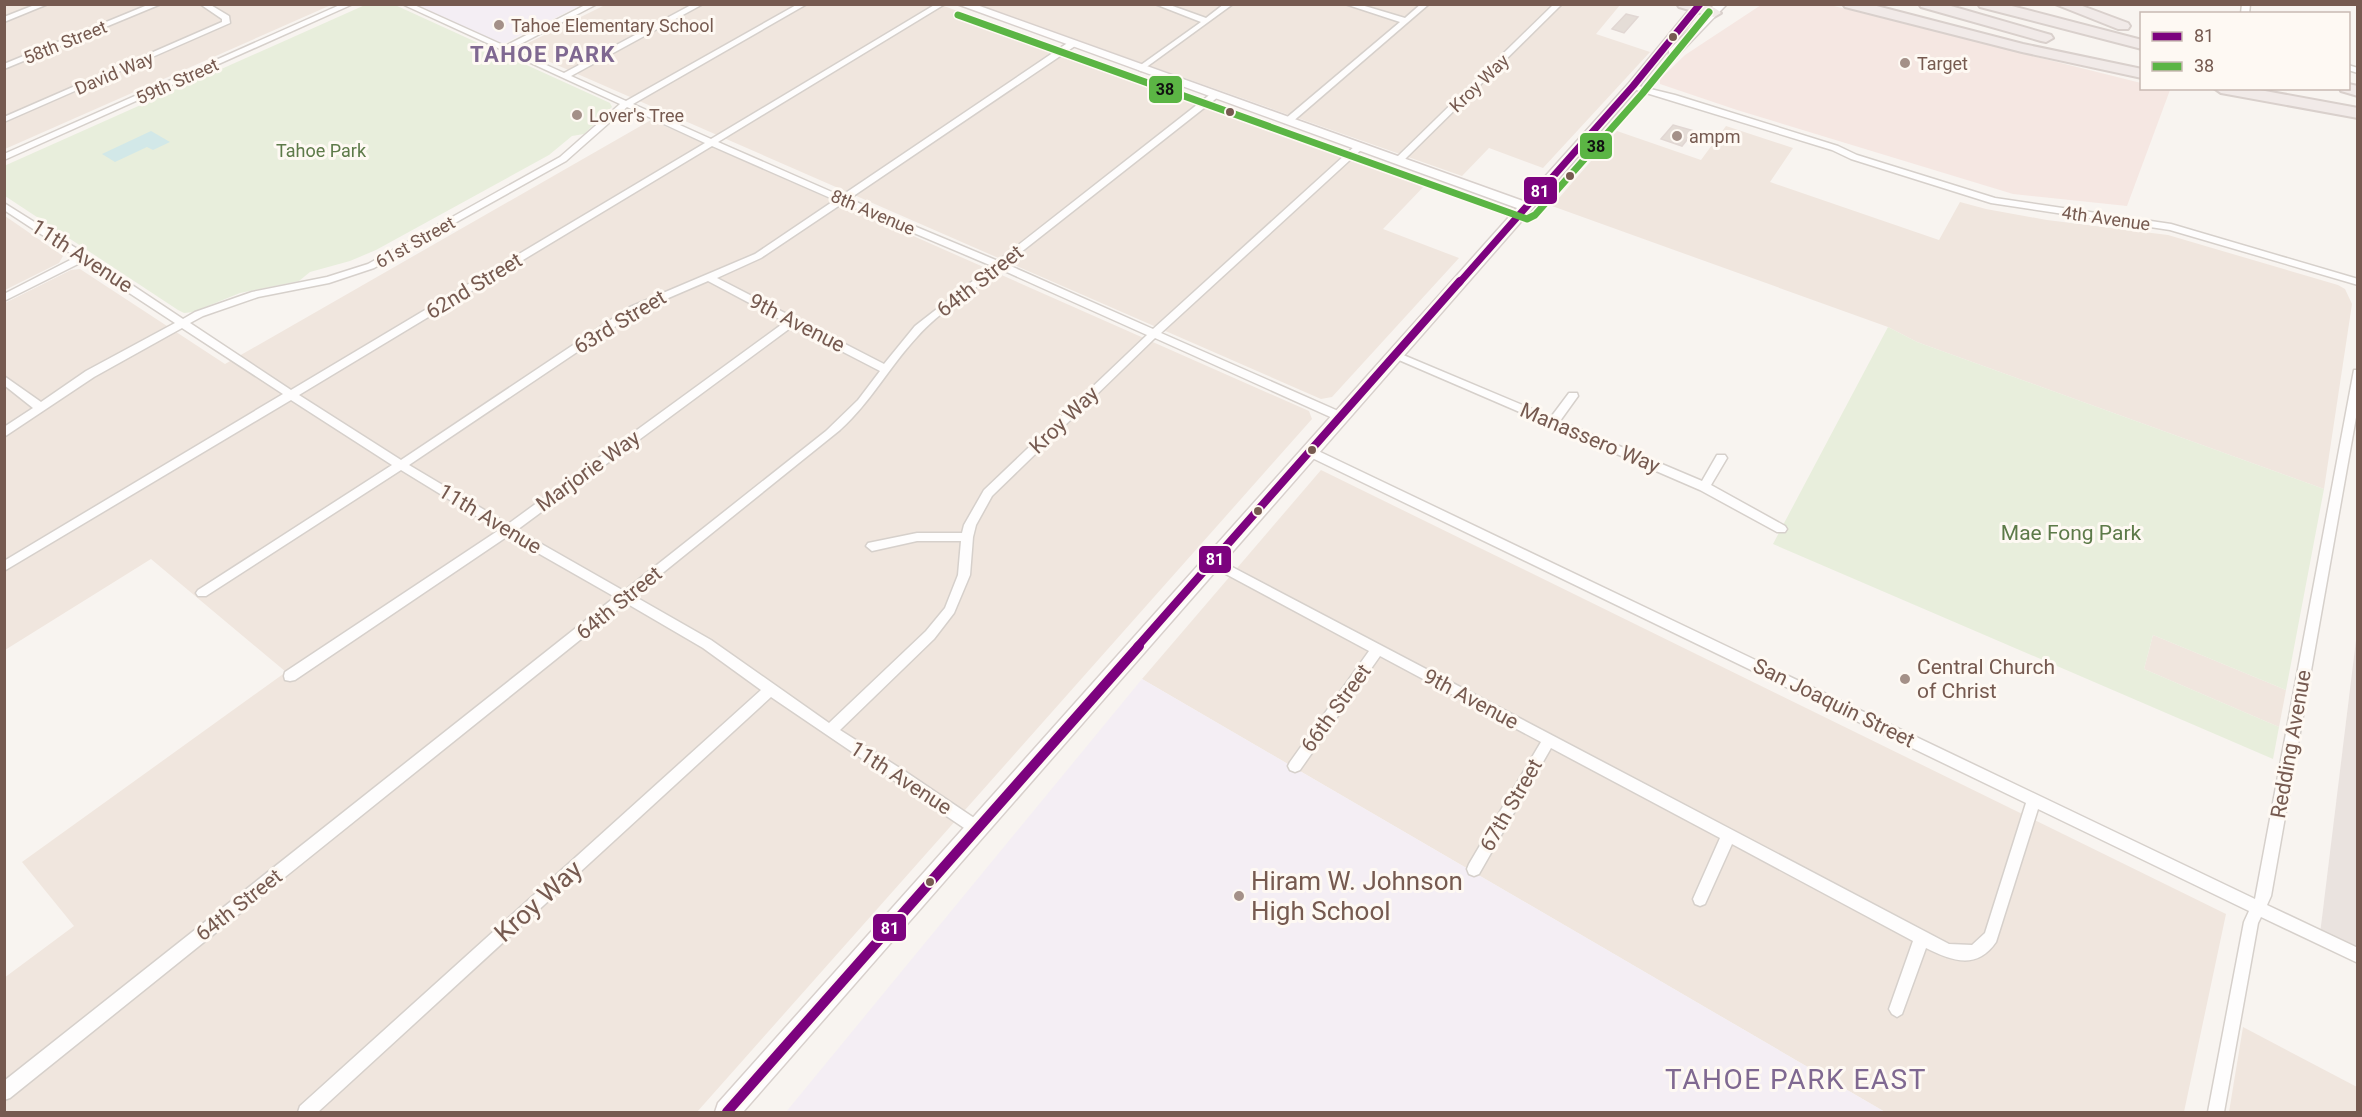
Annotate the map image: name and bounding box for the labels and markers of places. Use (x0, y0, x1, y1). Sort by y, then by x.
place label: Tahoe Elementary School (511, 15, 714, 36)
marker: Tahoe Elementary School (492, 18, 506, 32)
unlabelled marker (1667, 31, 1679, 43)
place label: Target (1917, 53, 1968, 74)
marker: Target (1898, 56, 1912, 70)
place label: Lover's Tree (589, 105, 684, 126)
unlabelled marker (1224, 106, 1236, 118)
marker: Lover's Tree (570, 108, 584, 122)
place label: ampm (1689, 126, 1740, 147)
marker: ampm (1670, 129, 1684, 143)
unlabelled marker (1564, 170, 1576, 182)
unlabelled marker (1306, 444, 1318, 456)
unlabelled marker (1252, 505, 1264, 517)
place label: Central Church of Christ (1917, 655, 2055, 703)
marker: Central Church of Christ (1898, 672, 1912, 686)
place label: Hiram W. Johnson High School (1251, 866, 1463, 926)
unlabelled marker (924, 876, 936, 888)
marker: Hiram W. Johnson High School (1232, 889, 1246, 903)

